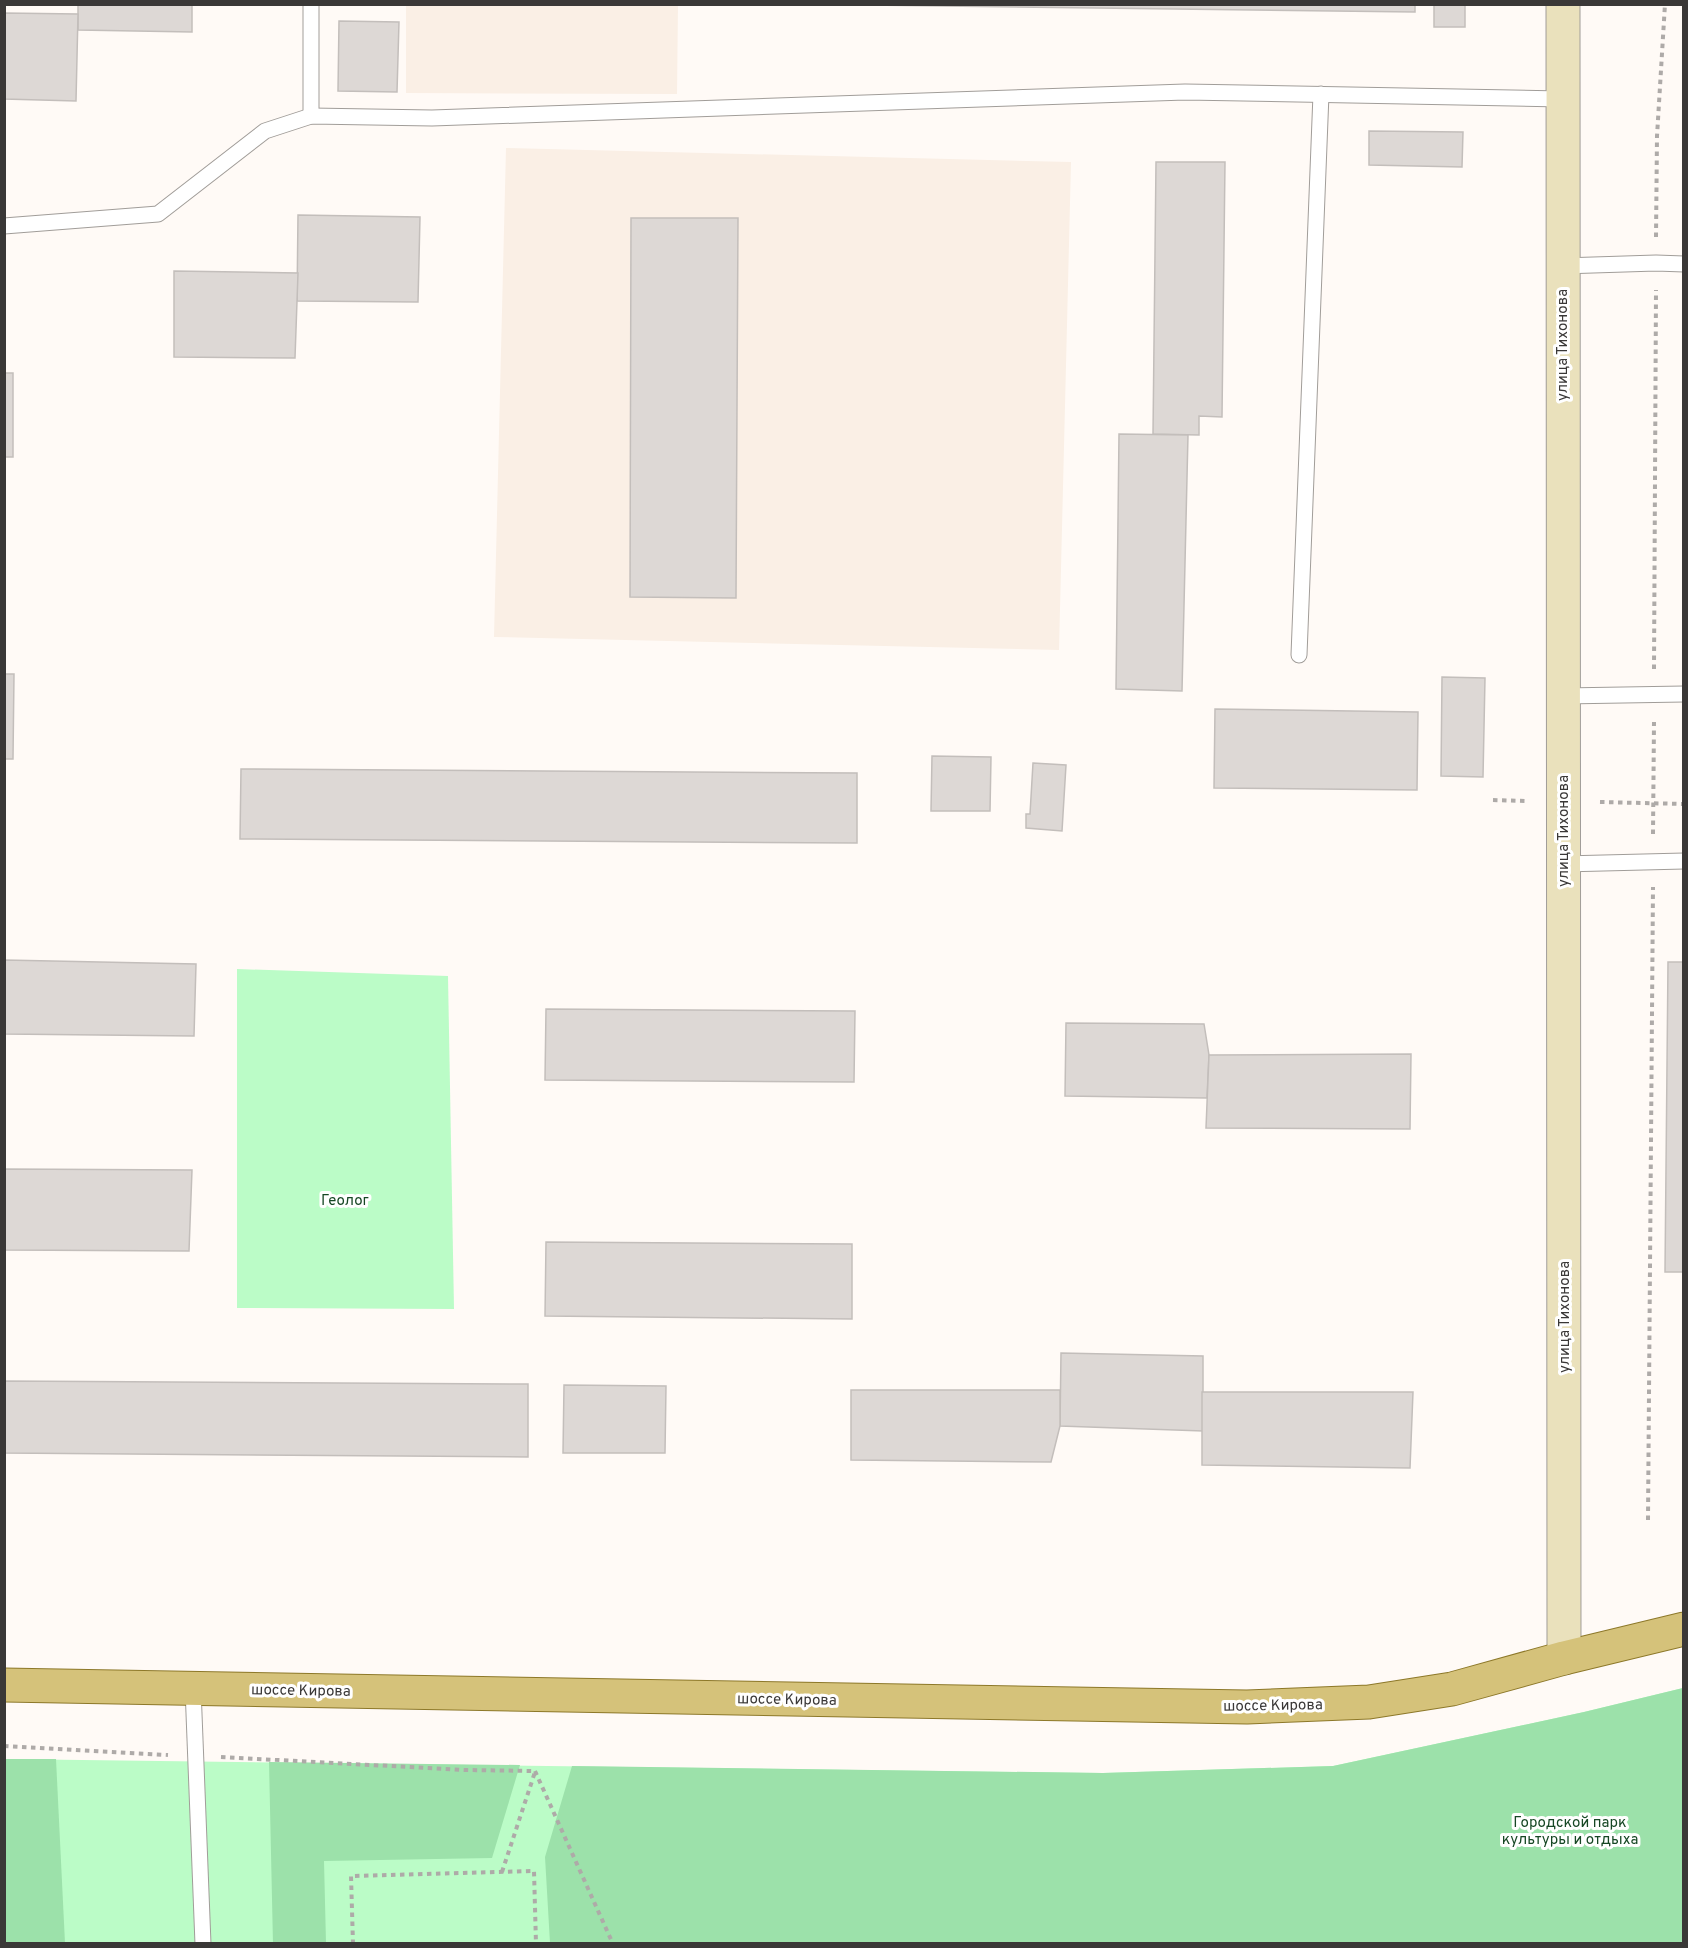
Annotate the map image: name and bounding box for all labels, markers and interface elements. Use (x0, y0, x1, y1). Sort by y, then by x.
street label: улица Тихонова (1554, 289, 1573, 401)
street label: улица Тихонова (1555, 775, 1574, 887)
park label: Геолог (321, 1192, 369, 1211)
street label: улица Тихонова (1556, 1261, 1575, 1373)
street label: шоссе Кирова (251, 1681, 351, 1702)
street label: шоссе Кирова (737, 1690, 837, 1711)
street label: шоссе Кирова (1223, 1696, 1323, 1717)
park label: Городской парк культуры и отдыха (1502, 1814, 1638, 1850)

